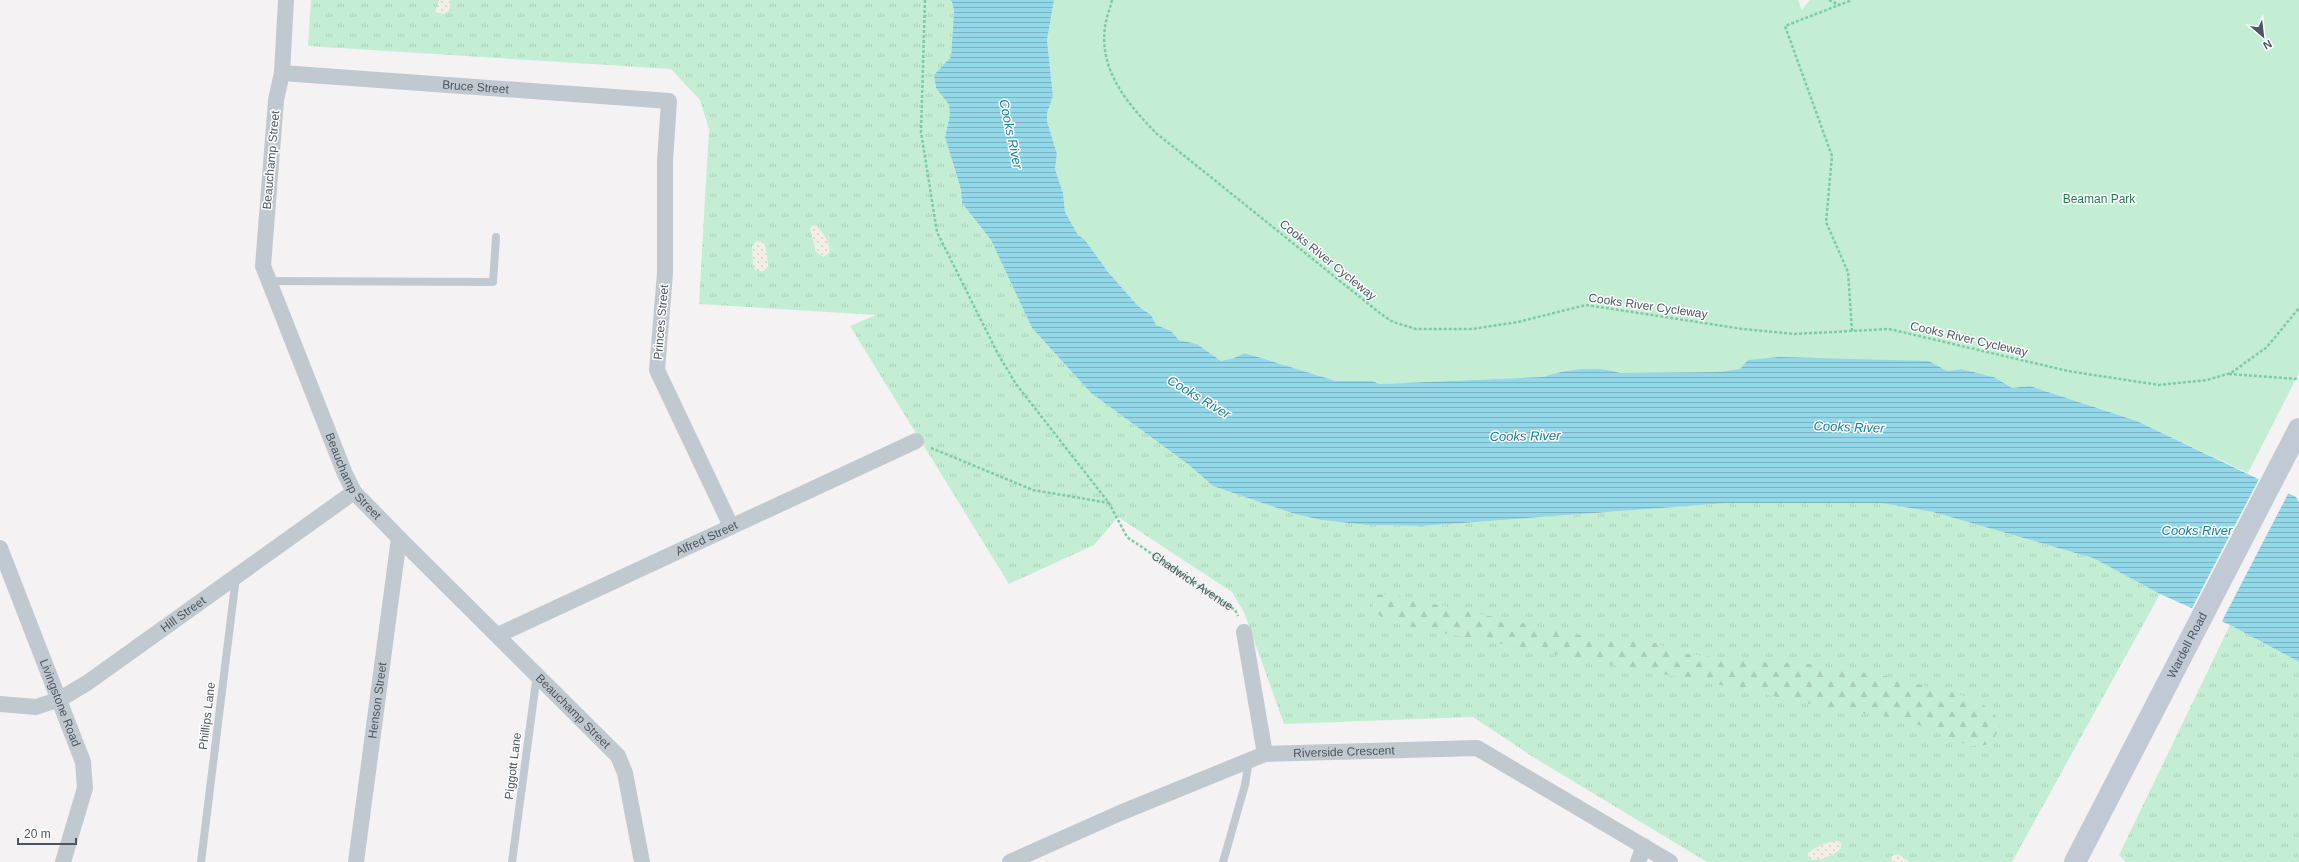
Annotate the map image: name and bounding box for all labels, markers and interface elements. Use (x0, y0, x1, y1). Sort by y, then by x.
north arrow (2243, 16, 2283, 56)
text: N (2261, 38, 2274, 52)
street label: Bruce Street (442, 78, 510, 96)
water label: Cooks River (996, 98, 1026, 171)
street label: Beauchamp Street (260, 109, 282, 210)
park label: Beaman Park (2063, 192, 2136, 206)
street label: Cooks River Cycleway (1277, 217, 1379, 303)
street label: Princes Street (651, 283, 671, 360)
street label: Cooks River Cycleway (1588, 291, 1708, 321)
street label: Cooks River Cycleway (1909, 319, 2029, 359)
water label: Cooks River (1165, 372, 1234, 422)
water label: Cooks River (1813, 418, 1885, 436)
water label: Cooks River (1489, 428, 1561, 444)
street label: Beauchamp Street (322, 431, 384, 523)
street label: Alfred Street (673, 517, 740, 559)
water label: Cooks River (2162, 523, 2233, 538)
street label: Chadwick Avenue (1149, 549, 1236, 614)
street label: Hill Street (158, 593, 209, 635)
street label: Wardell Road (2164, 610, 2210, 681)
street label: Livingstone Road (37, 657, 83, 749)
street label: Henson Street (365, 661, 390, 739)
street label: Beauchamp Street (533, 671, 614, 752)
street label: Phillips Lane (196, 681, 218, 751)
street label: Piggott Lane (502, 731, 524, 800)
street label: Riverside Crescent (1293, 743, 1396, 760)
scale bar (18, 820, 76, 846)
text: 20 m (24, 827, 51, 841)

